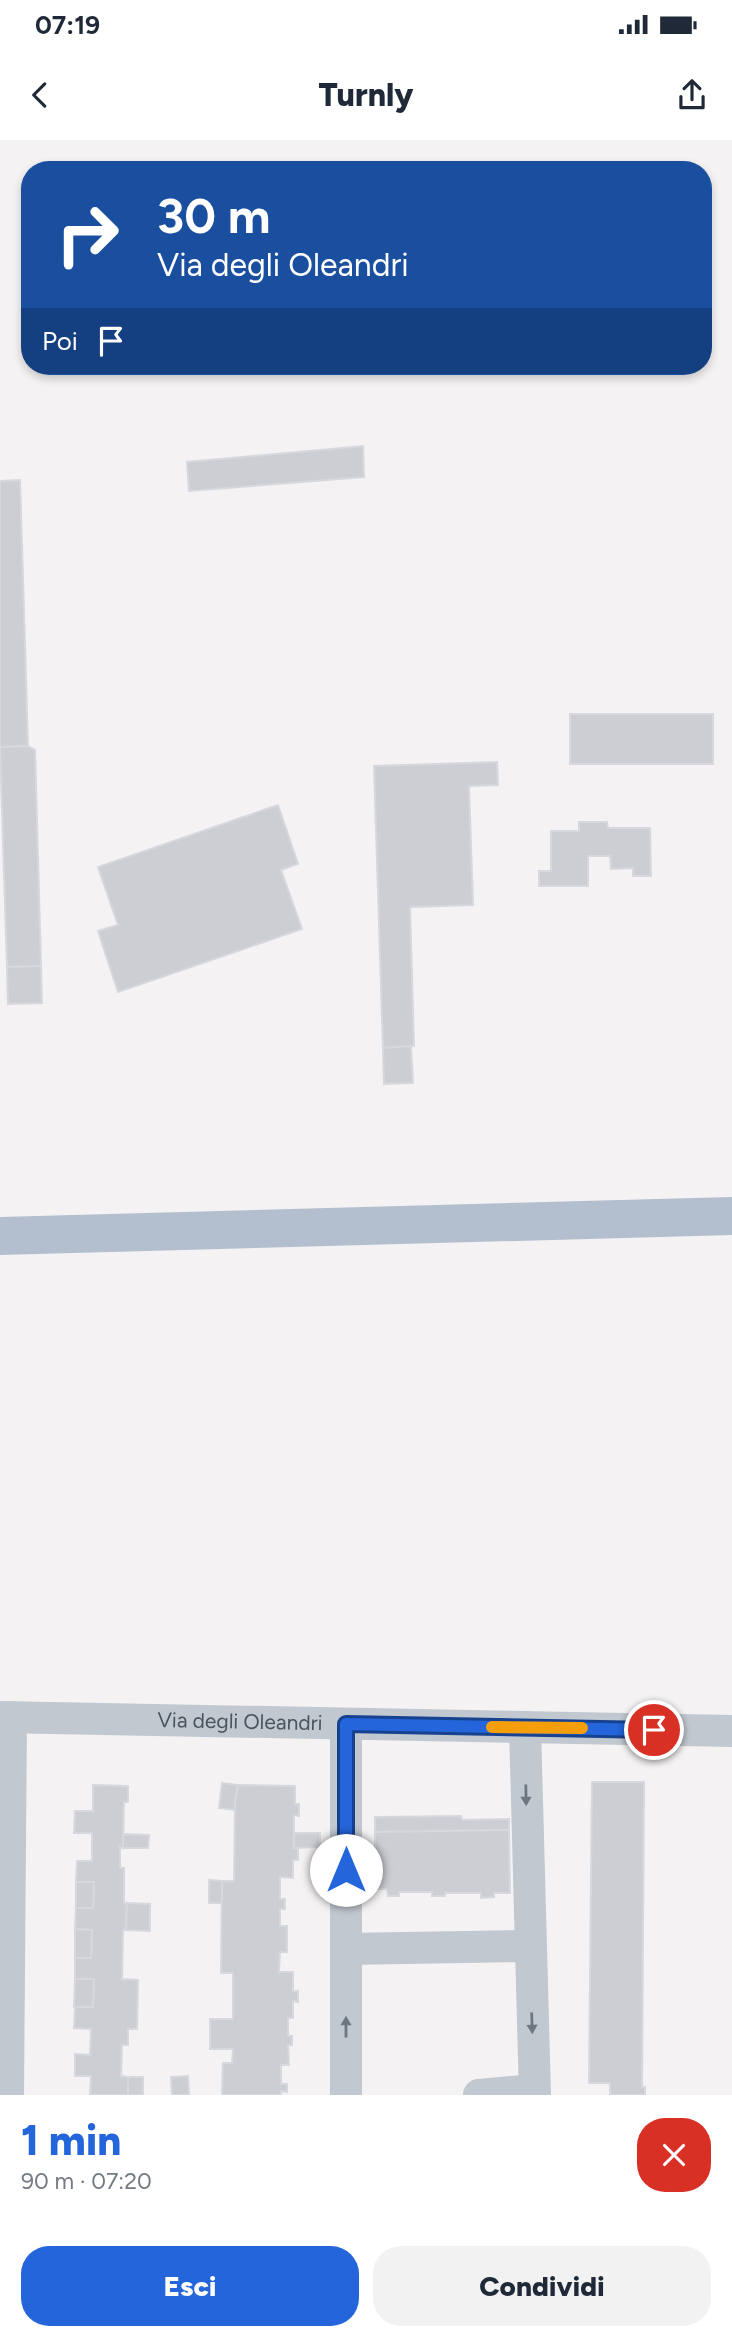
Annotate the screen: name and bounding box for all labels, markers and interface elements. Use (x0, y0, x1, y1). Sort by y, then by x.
text: 07:19 (35, 9, 100, 41)
icon: back (21, 76, 59, 114)
text: Turnly (319, 76, 413, 114)
icon: share (673, 76, 711, 114)
text: 30 m (157, 186, 270, 245)
icon: right (42, 189, 133, 280)
text: Via degli Oleandri (157, 246, 409, 284)
icon: arrive (92, 322, 130, 360)
text: Poi (42, 325, 78, 357)
pin (624, 1700, 684, 1760)
street label: Via degli Oleandri (157, 1707, 323, 1735)
icon: arrive (635, 1711, 673, 1749)
one-way arrow (521, 1785, 532, 1807)
position arrow (309, 1833, 383, 1907)
one-way arrow (527, 2012, 538, 2034)
one-way arrow (340, 2016, 352, 2038)
text: 1 min (21, 2115, 121, 2166)
button: close (637, 2118, 711, 2192)
text: 90 m · 07:20 (21, 2167, 152, 2195)
button: Esci (21, 2246, 359, 2326)
button: Condividi (373, 2246, 711, 2326)

